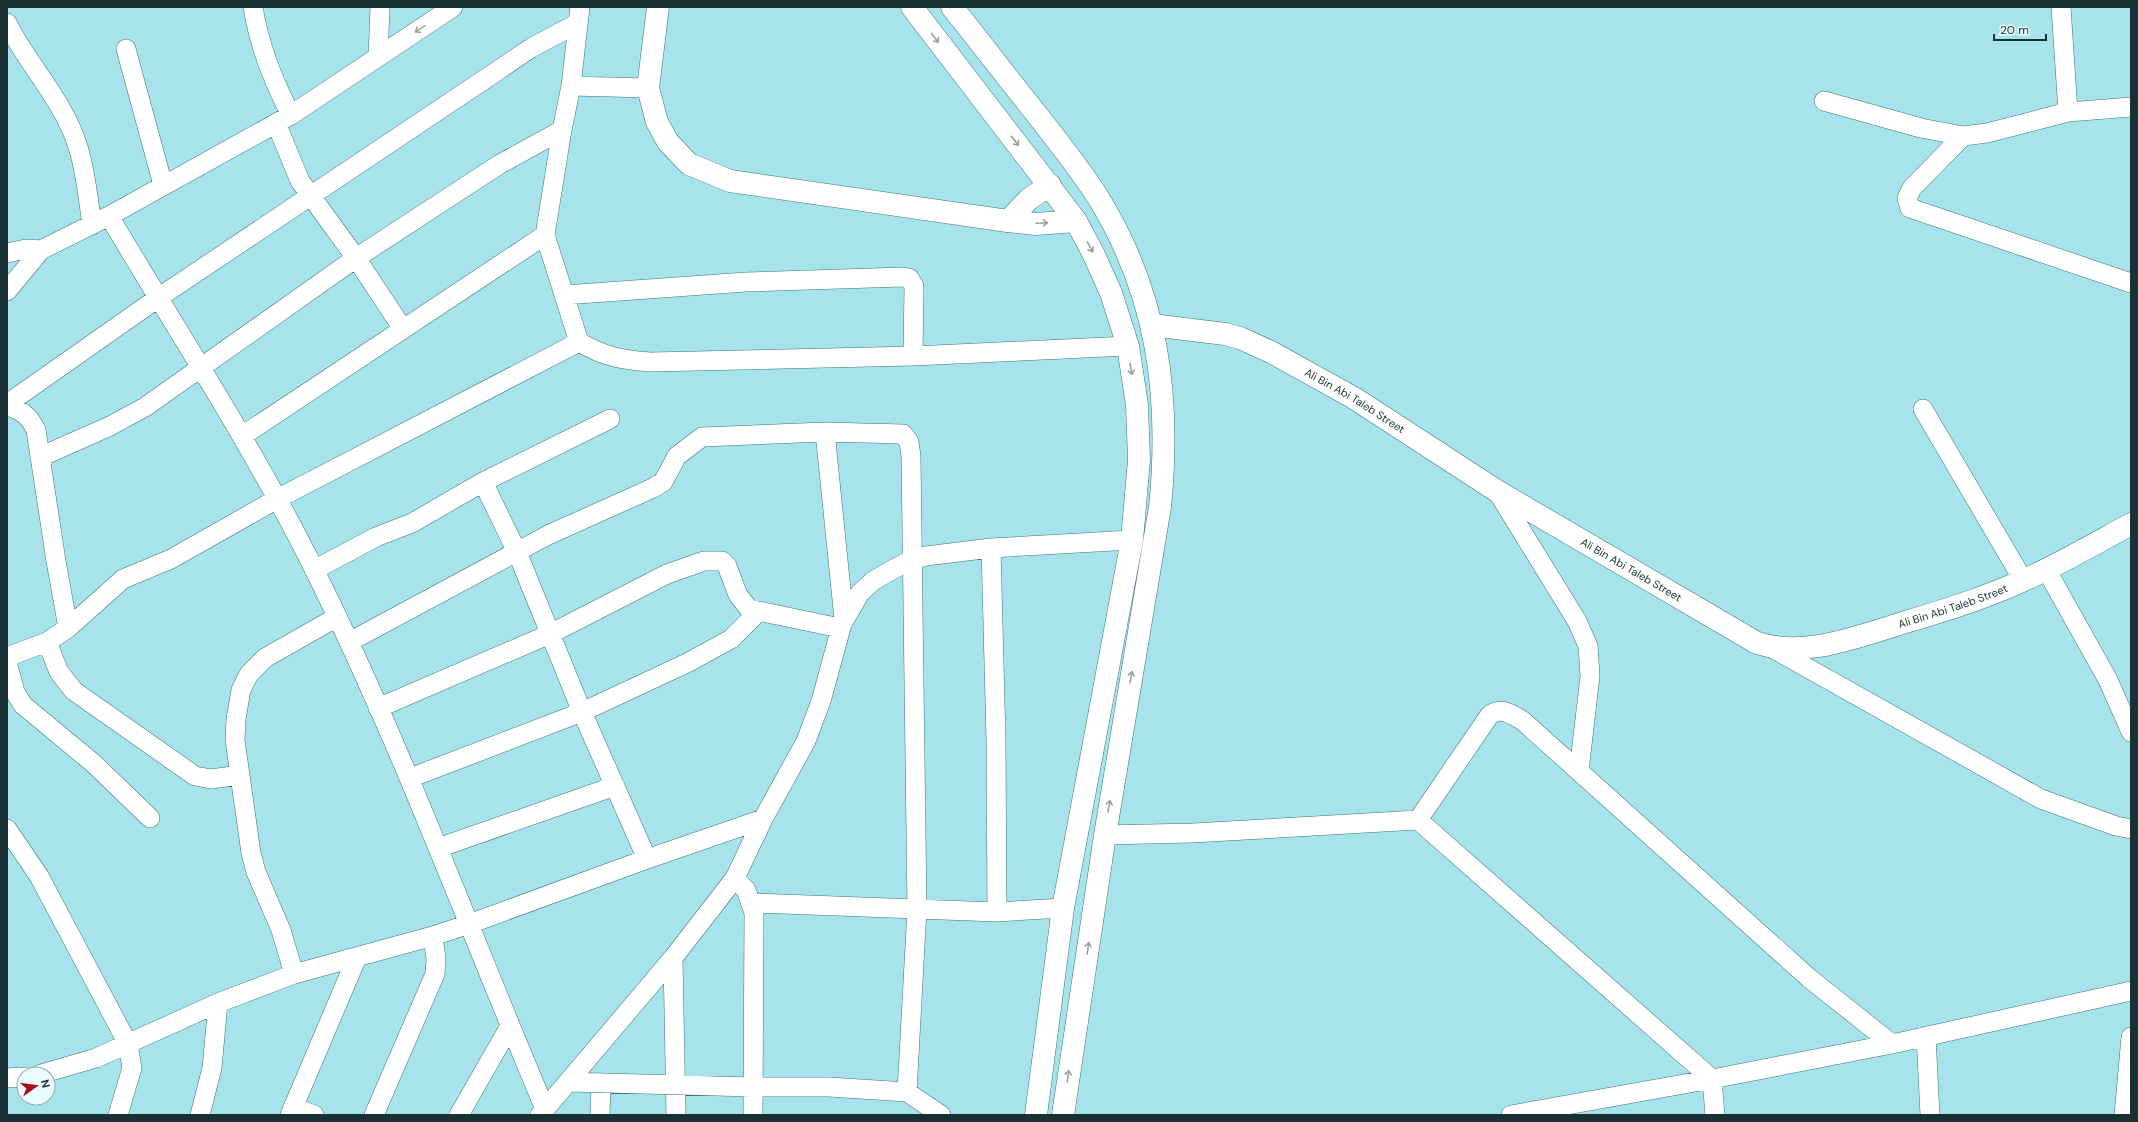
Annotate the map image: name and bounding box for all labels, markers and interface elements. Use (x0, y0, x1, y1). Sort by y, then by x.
scale bar (1994, 16, 2046, 42)
text: 20 m (2000, 22, 2029, 38)
one-way arrow (414, 25, 426, 33)
one-way arrow (931, 33, 940, 44)
one-way arrow (1011, 135, 1020, 146)
one-way arrow (1035, 220, 1048, 227)
one-way arrow (1087, 241, 1094, 253)
one-way arrow (1127, 363, 1135, 376)
street label: Ali Bin Abi Taleb Street (1302, 365, 1408, 436)
street label: Ali Bin Abi Taleb Street (1578, 534, 1684, 604)
street label: Ali Bin Abi Taleb Street (1896, 581, 2010, 631)
one-way arrow (1127, 671, 1135, 684)
one-way arrow (1106, 799, 1114, 812)
one-way arrow (1084, 942, 1092, 955)
north arrow (16, 1066, 56, 1106)
one-way arrow (1064, 1070, 1072, 1083)
text: N (38, 1078, 53, 1089)

